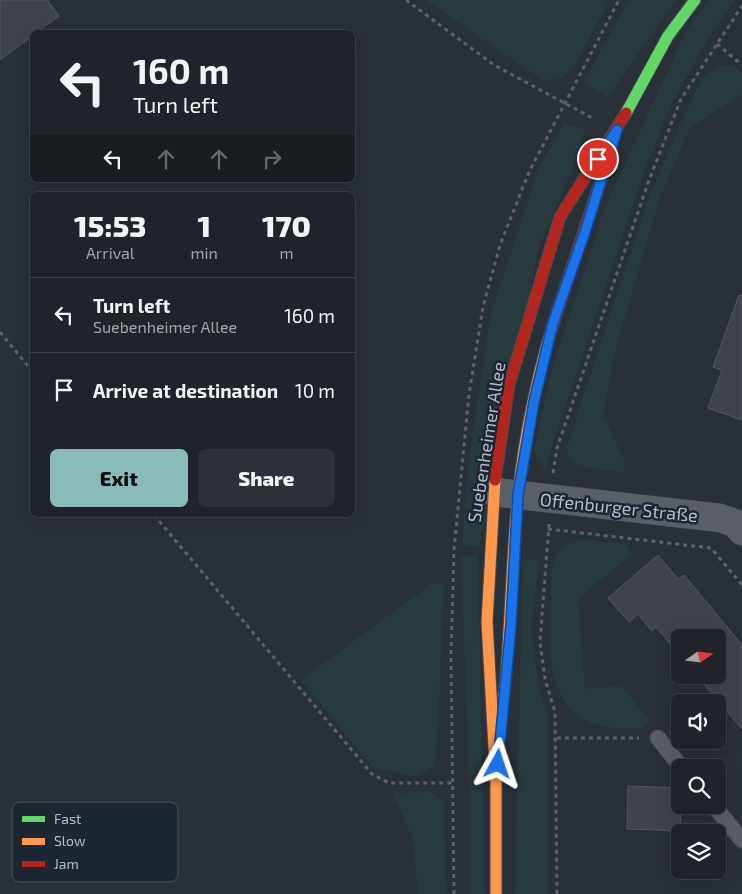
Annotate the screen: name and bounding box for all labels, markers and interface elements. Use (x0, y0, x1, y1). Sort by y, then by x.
text: 160 m (133, 49, 229, 91)
icon: left (50, 50, 115, 115)
text: Turn left (133, 91, 218, 117)
pin (577, 138, 619, 180)
icon: left (99, 145, 127, 173)
icon: ahead (152, 145, 180, 173)
icon: ahead (205, 145, 233, 173)
icon: right (258, 145, 286, 173)
icon: arrive (584, 145, 612, 173)
text: 15:53 (74, 207, 146, 243)
text: 1 (197, 207, 211, 243)
text: 170 (262, 207, 311, 243)
text: Arrival (86, 243, 135, 262)
text: min (191, 243, 218, 262)
text: m (279, 243, 293, 262)
text: Turn left (93, 294, 170, 317)
icon: left (50, 301, 78, 329)
text: 160 m (284, 304, 335, 327)
text: Suebenheimer Allee (93, 317, 237, 336)
street label: Suebenheimer Allee (462, 360, 510, 524)
icon: arrive (50, 376, 78, 404)
text: Arrive at destination (93, 379, 278, 402)
text: 10 m (295, 379, 335, 402)
button: Exit (50, 449, 188, 507)
button: Share (198, 449, 335, 507)
street label: Offenburger Straße (539, 488, 699, 526)
north arrow (671, 629, 726, 684)
map controls (671, 629, 726, 879)
button: sound (671, 694, 726, 749)
position arrow (471, 737, 523, 789)
button: search (671, 759, 726, 814)
legend (12, 802, 178, 882)
text: Fast (54, 810, 81, 827)
button: layers (671, 824, 726, 879)
text: Slow (54, 832, 86, 849)
text: Jam (54, 855, 79, 872)

